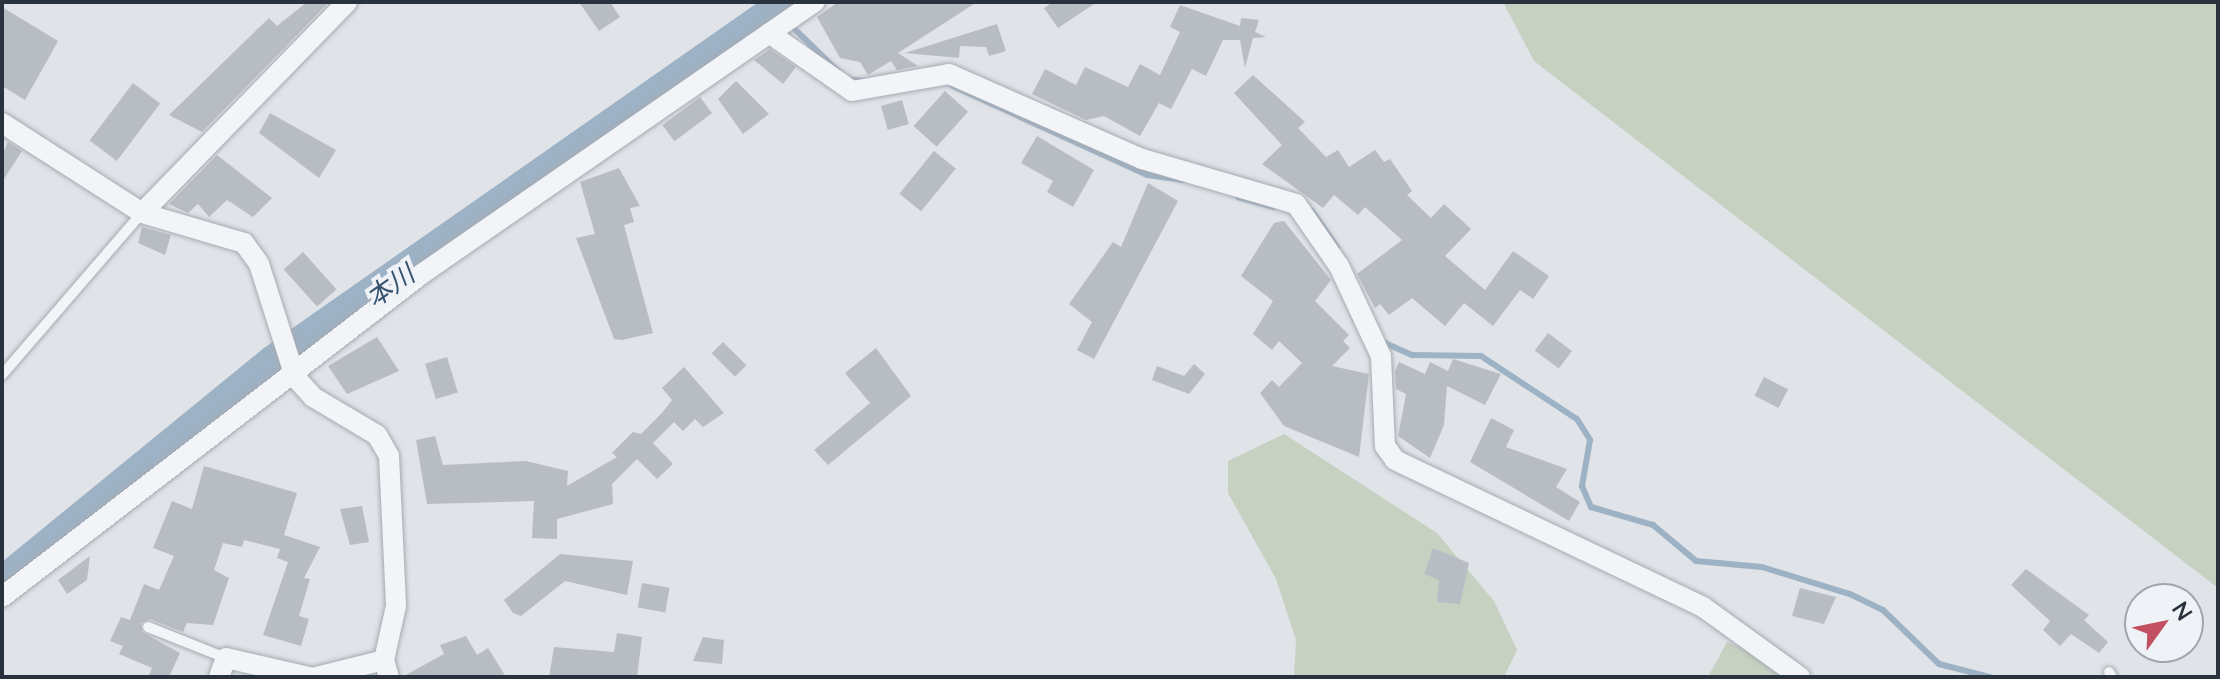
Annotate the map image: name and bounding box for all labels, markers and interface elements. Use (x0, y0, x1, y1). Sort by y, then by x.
water label: 本川 (360, 258, 420, 314)
north arrow (2124, 583, 2204, 663)
text: N (2167, 596, 2199, 625)

